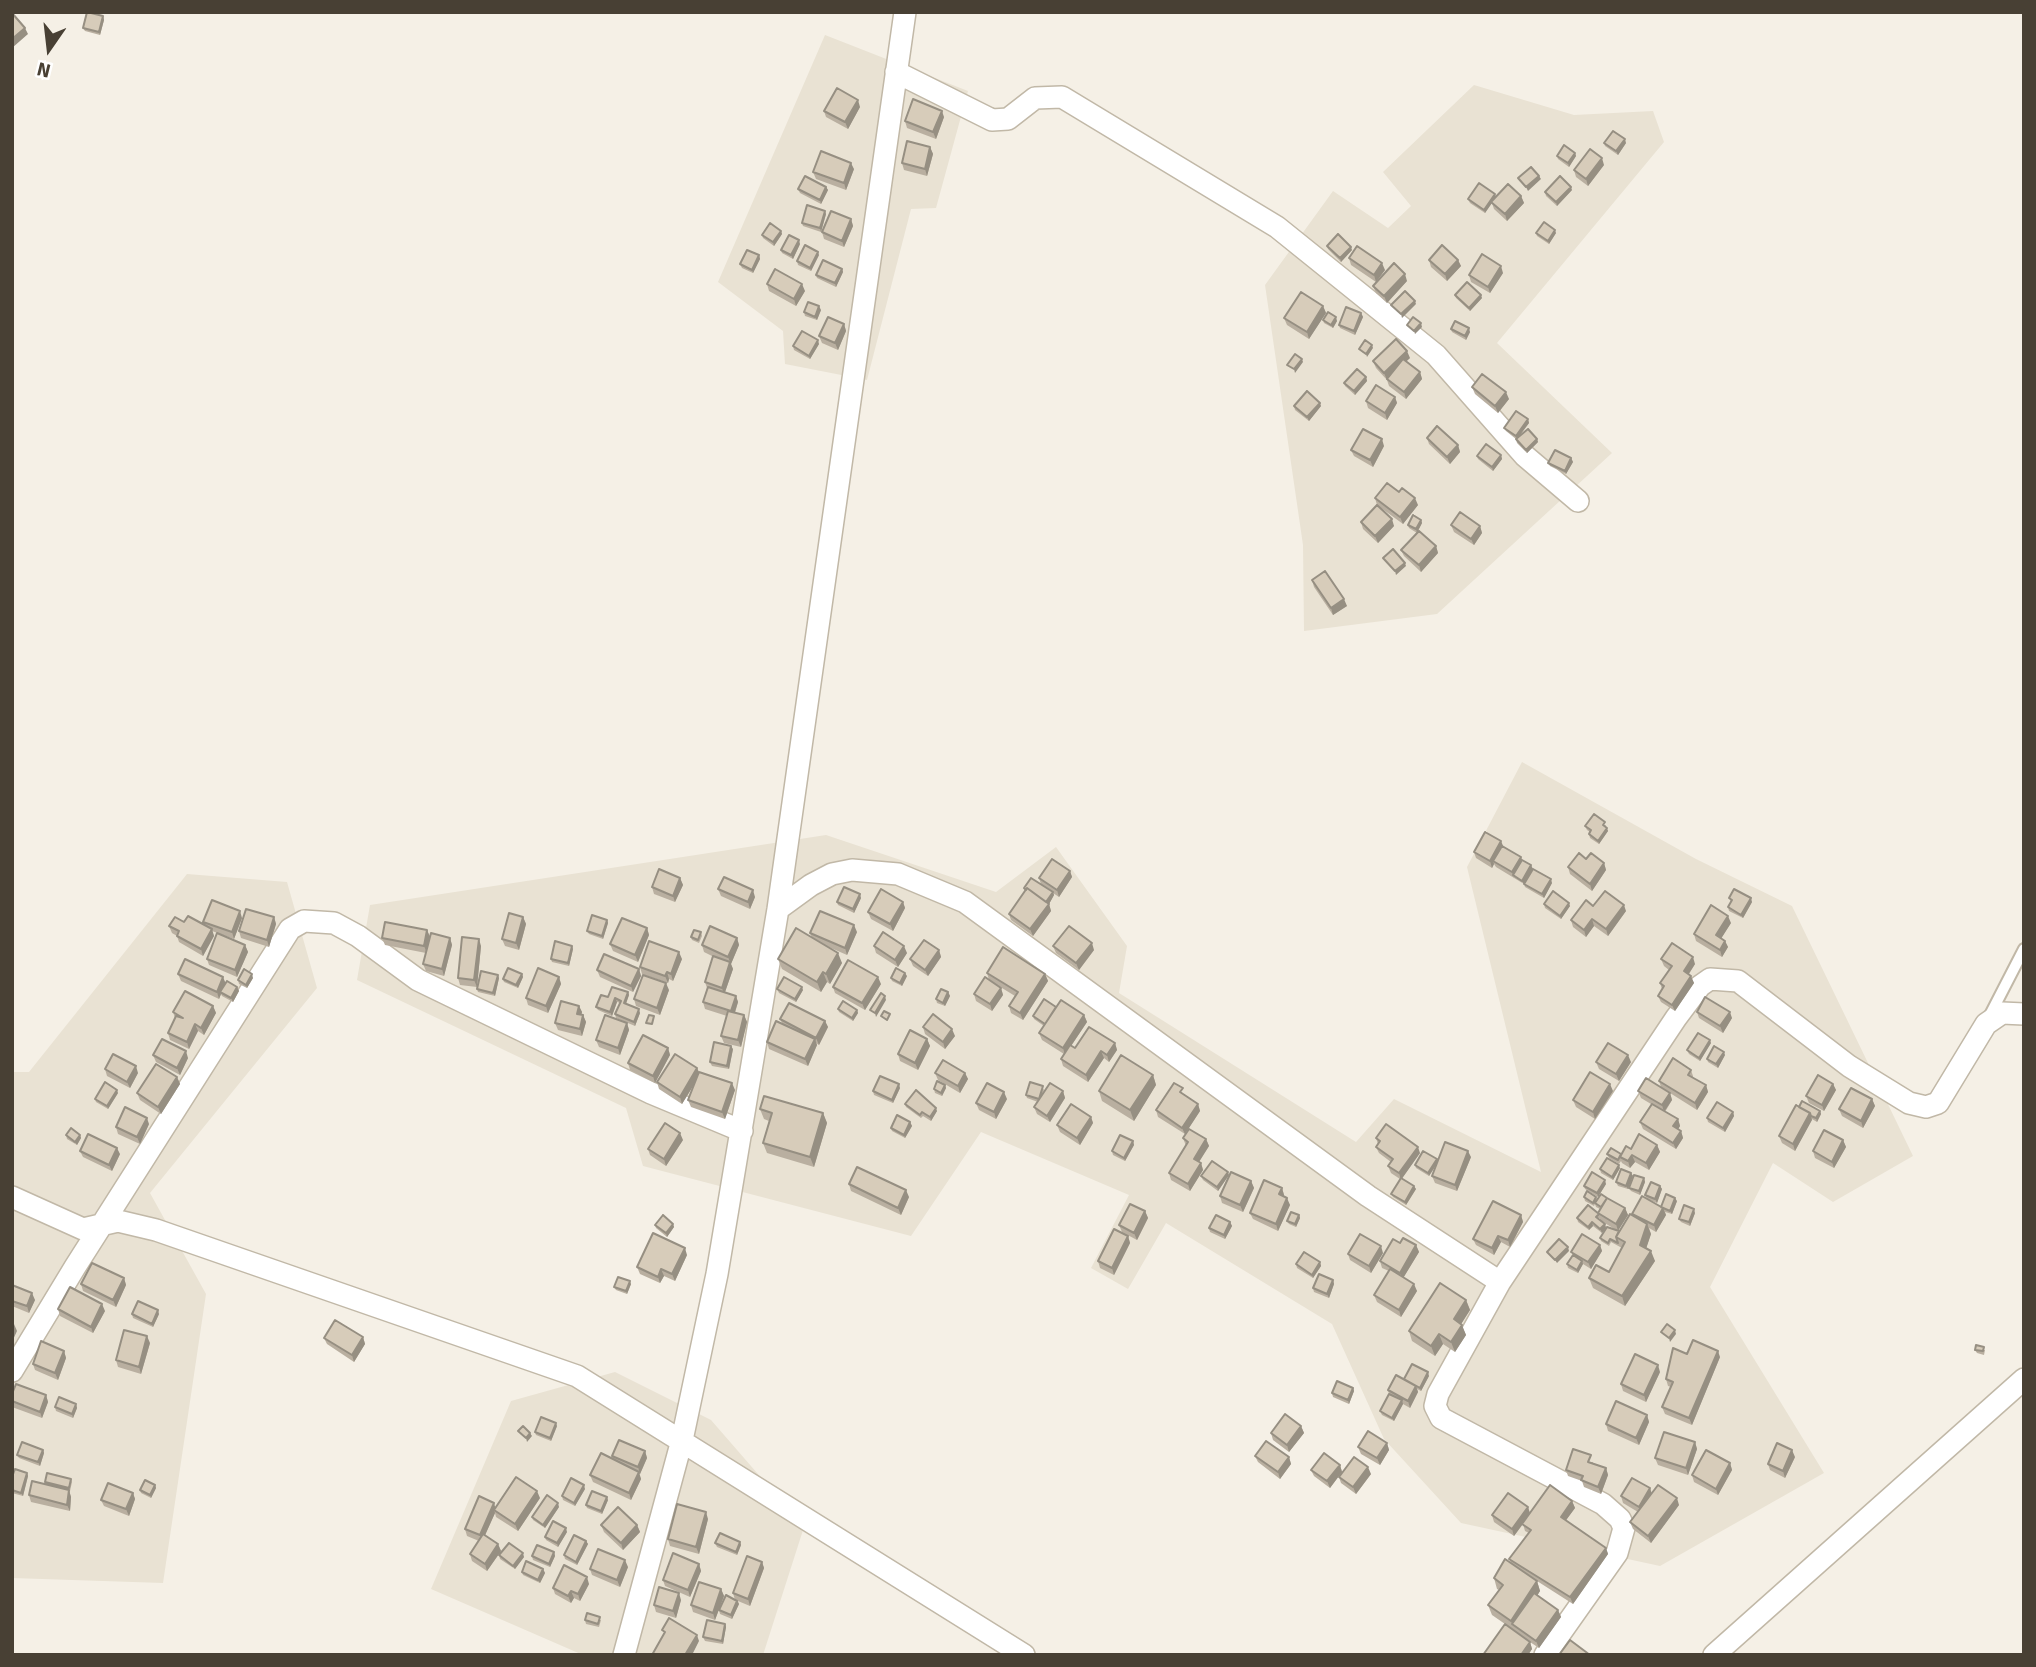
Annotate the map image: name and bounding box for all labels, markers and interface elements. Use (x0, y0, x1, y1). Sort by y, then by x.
north arrow (14, 14, 84, 84)
text: N (35, 56, 53, 83)

